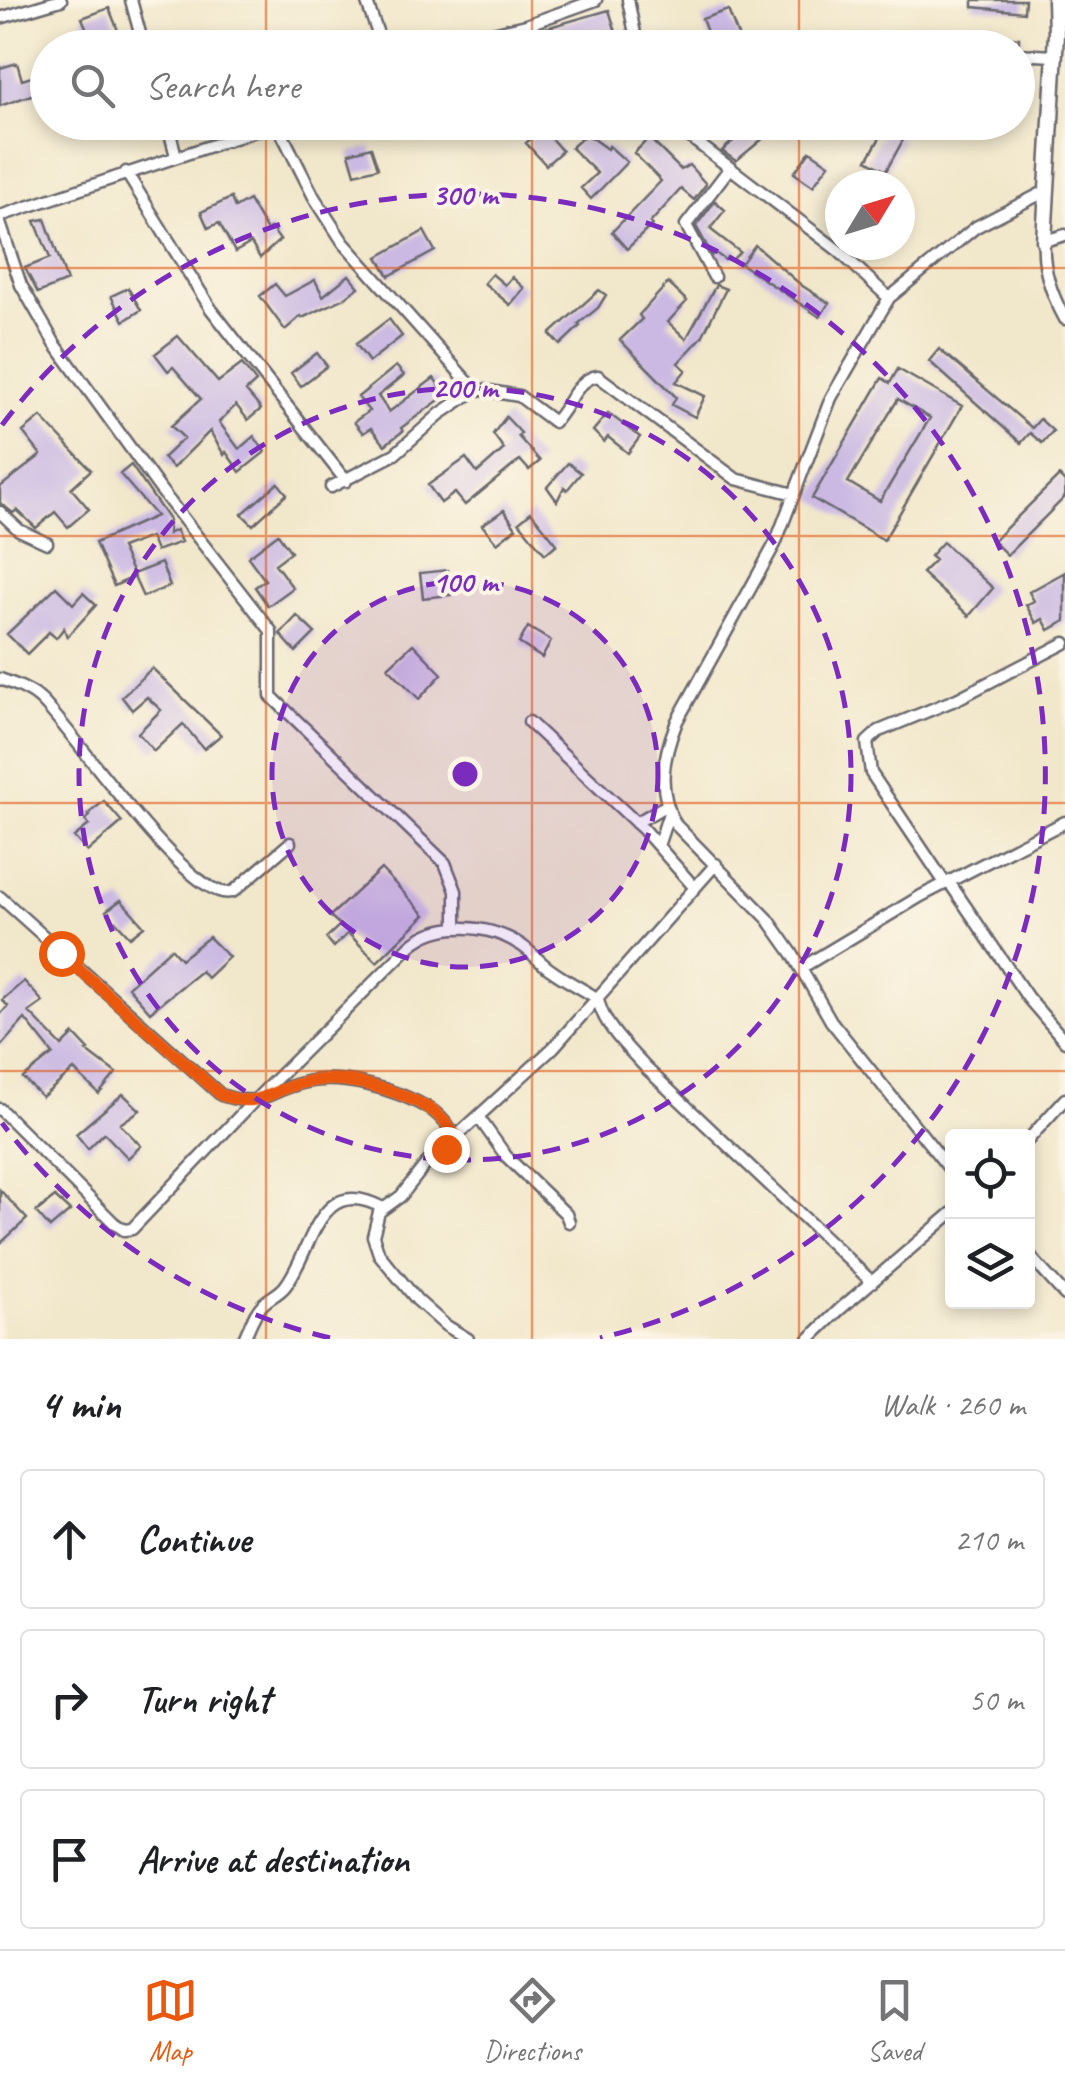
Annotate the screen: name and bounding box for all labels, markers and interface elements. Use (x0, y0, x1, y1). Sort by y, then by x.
search box (30, 30, 1035, 140)
icon: search (65, 58, 120, 113)
text: Search here (145, 62, 300, 109)
north arrow (825, 170, 915, 260)
text: 300 m (433, 176, 500, 214)
text: 200 m (433, 369, 500, 407)
text: 100 m (433, 563, 500, 601)
centre of rings (447, 756, 483, 792)
route start (39, 931, 85, 977)
route end (424, 1127, 470, 1173)
map controls (945, 1129, 1035, 1309)
button: locate (945, 1129, 1035, 1219)
button: layers (945, 1219, 1035, 1309)
text: 4 min (40, 1378, 120, 1431)
text: Walk · 260 m (881, 1384, 1025, 1425)
icon: ahead (42, 1512, 97, 1567)
text: Continue (137, 1516, 251, 1563)
text: 210 m (954, 1519, 1023, 1560)
icon: right (42, 1672, 97, 1727)
text: Turn right (137, 1676, 271, 1723)
text: 50 m (969, 1679, 1023, 1720)
icon: arrive (42, 1832, 97, 1887)
text: Arrive at destination (137, 1836, 409, 1883)
tab: Map (143, 1973, 198, 2068)
tab: Directions (484, 1973, 581, 2068)
tab: Saved (867, 1973, 922, 2068)

